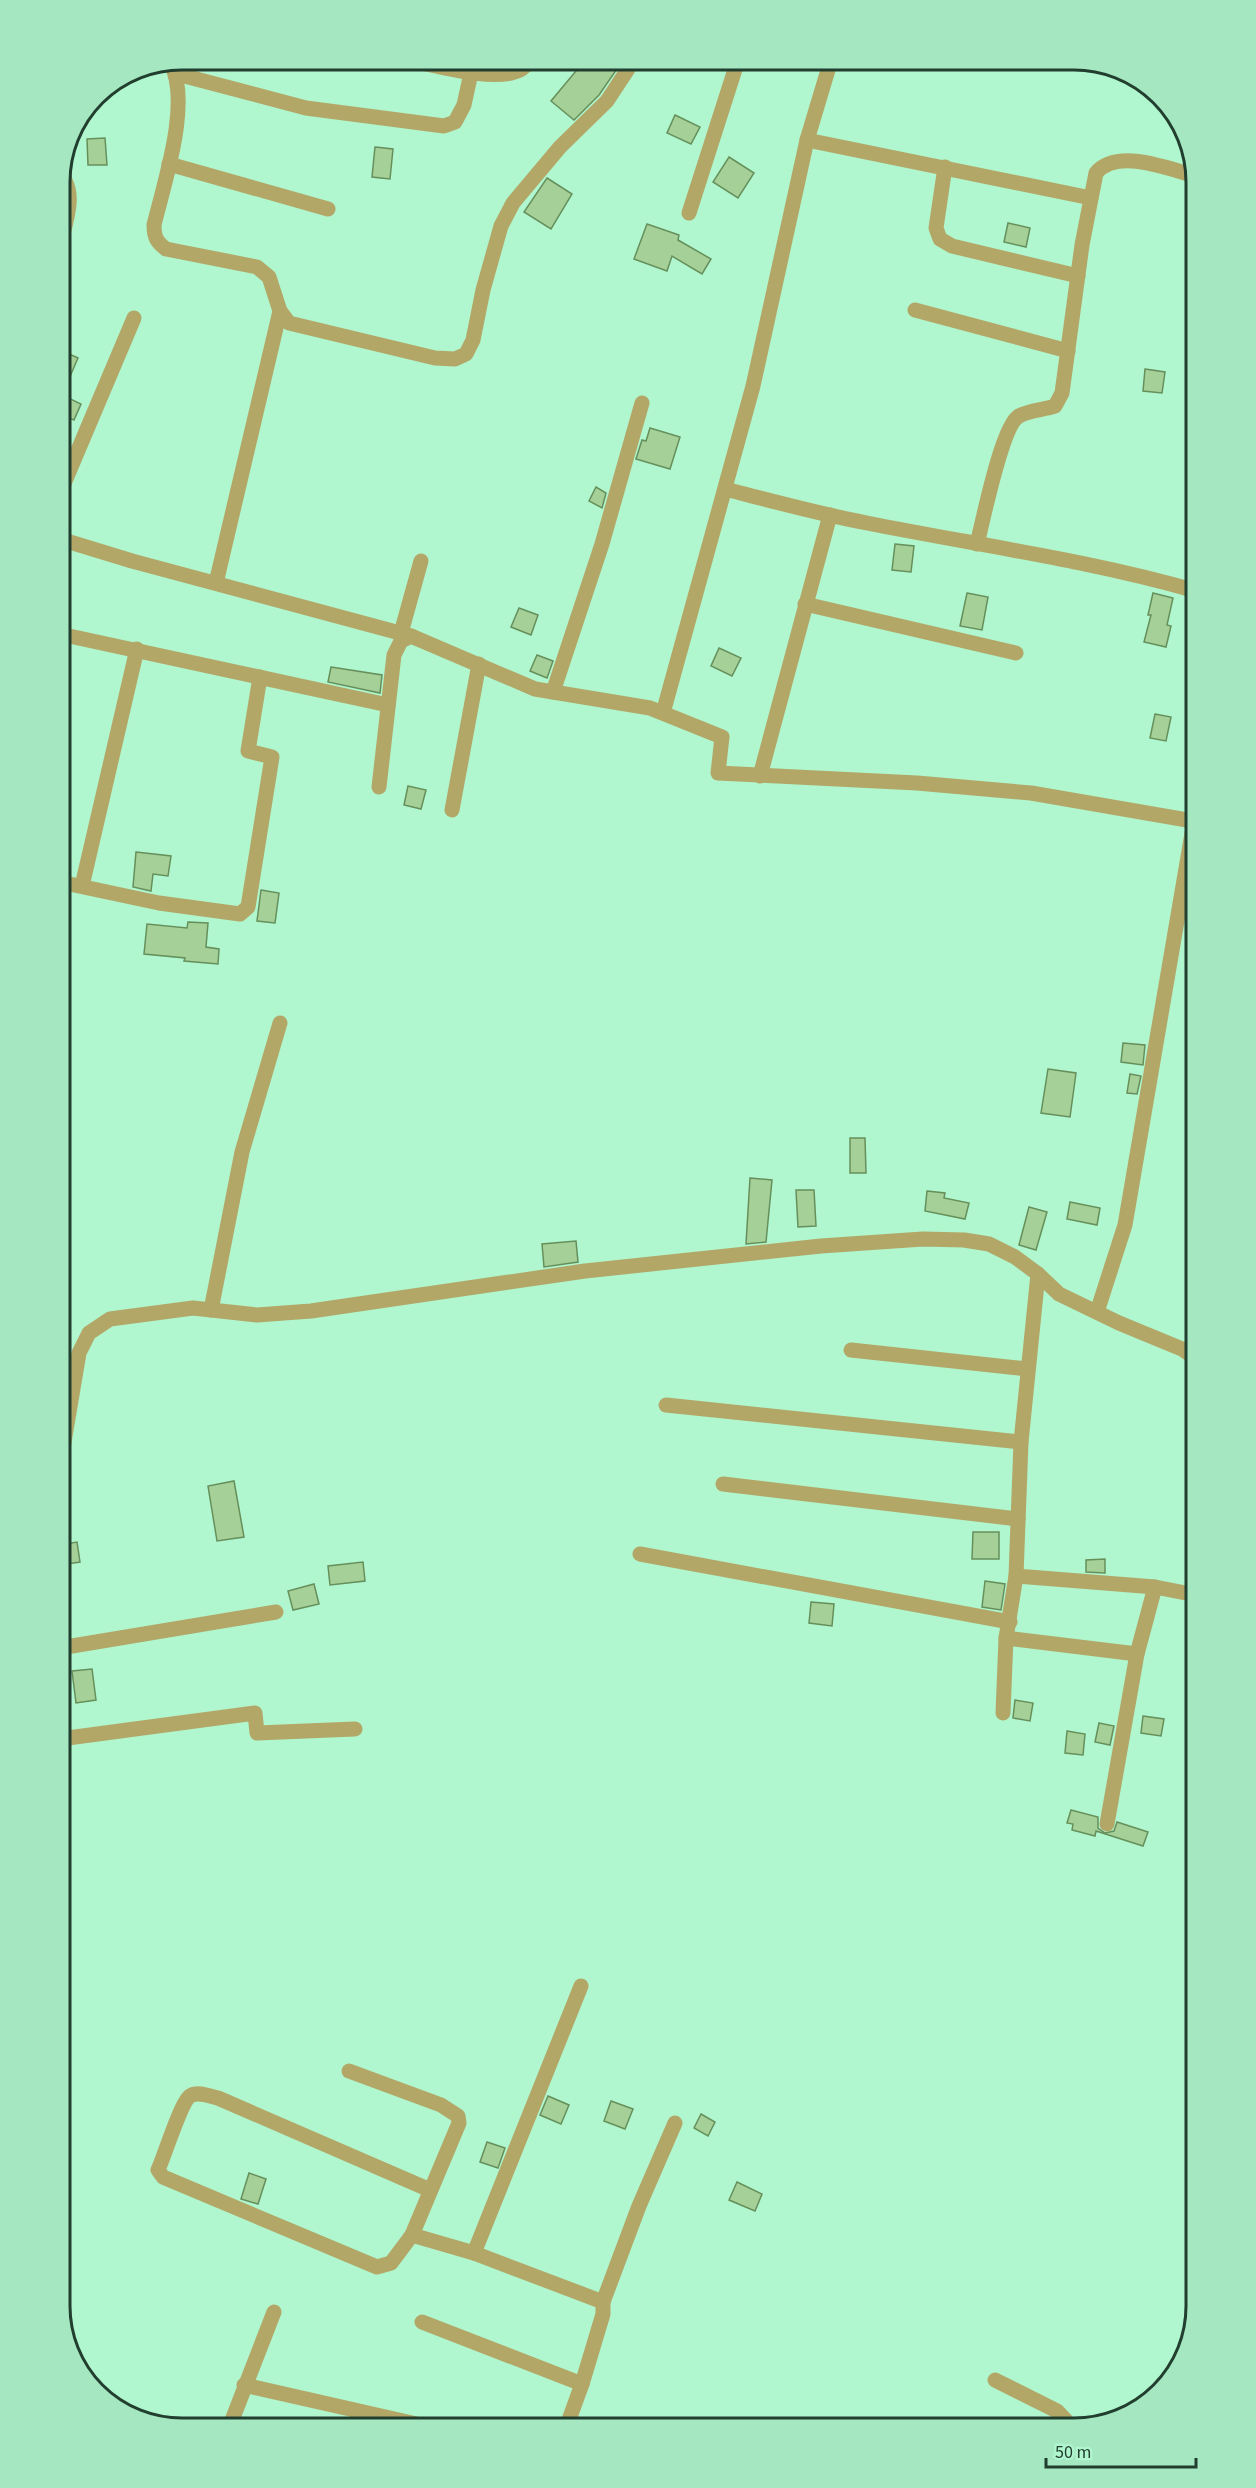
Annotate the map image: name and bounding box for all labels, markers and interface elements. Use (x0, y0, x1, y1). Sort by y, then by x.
scale bar (1046, 2431, 1196, 2469)
text: 50 m (1055, 2440, 1091, 2465)

